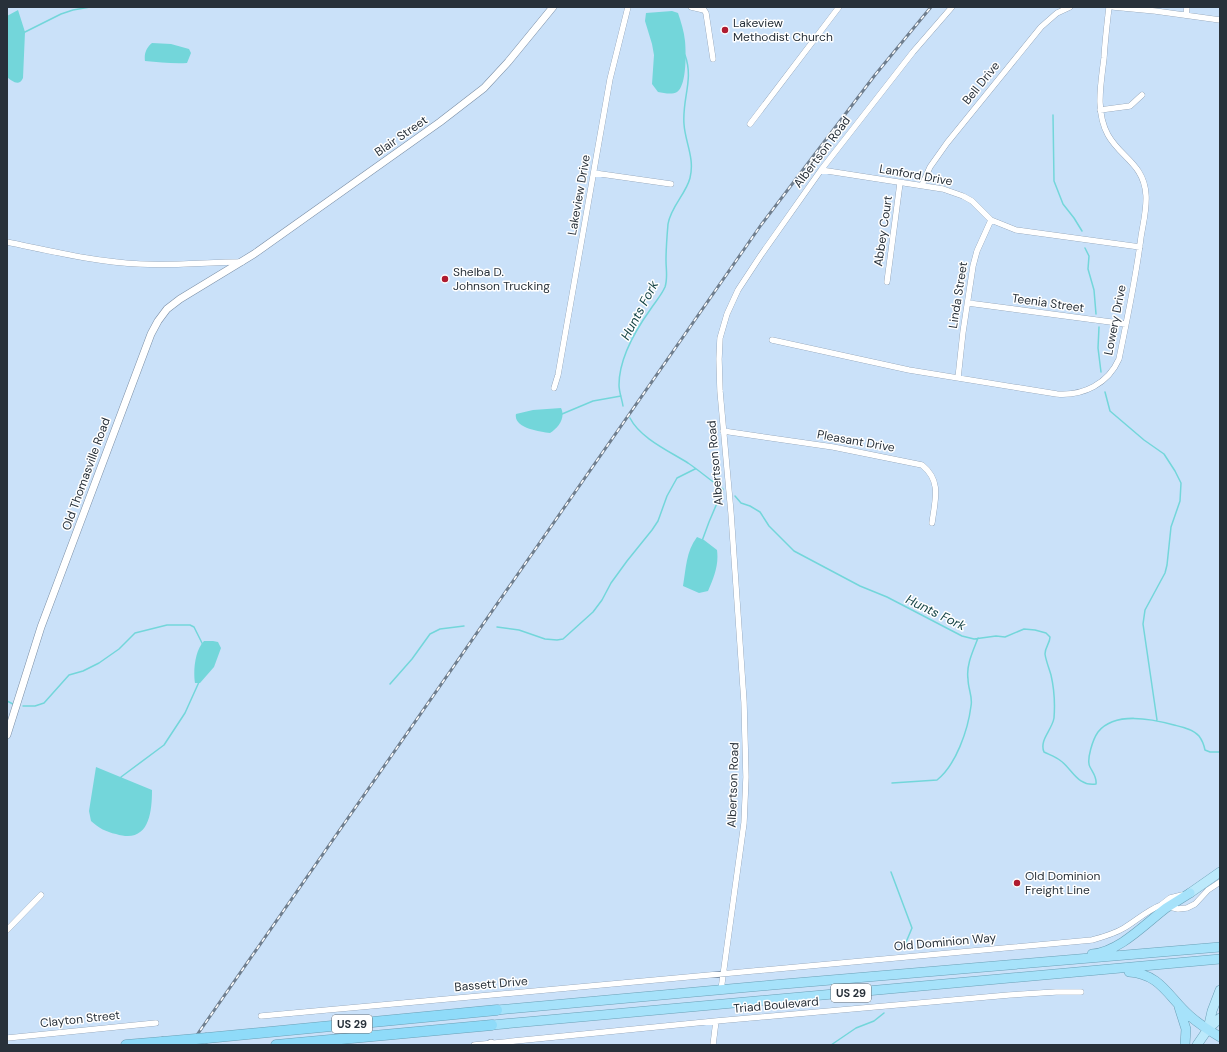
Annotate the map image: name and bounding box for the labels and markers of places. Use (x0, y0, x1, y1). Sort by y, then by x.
place label: Lakeview Methodist Church (733, 15, 833, 45)
marker: Lakeview Methodist Church (720, 25, 730, 35)
place label: Shelba D. Johnson Trucking (453, 264, 550, 294)
marker: Shelba D. Johnson Trucking (440, 274, 450, 284)
place label: Old Dominion Freight Line (1025, 868, 1101, 898)
marker: Old Dominion Freight Line (1012, 878, 1022, 888)

